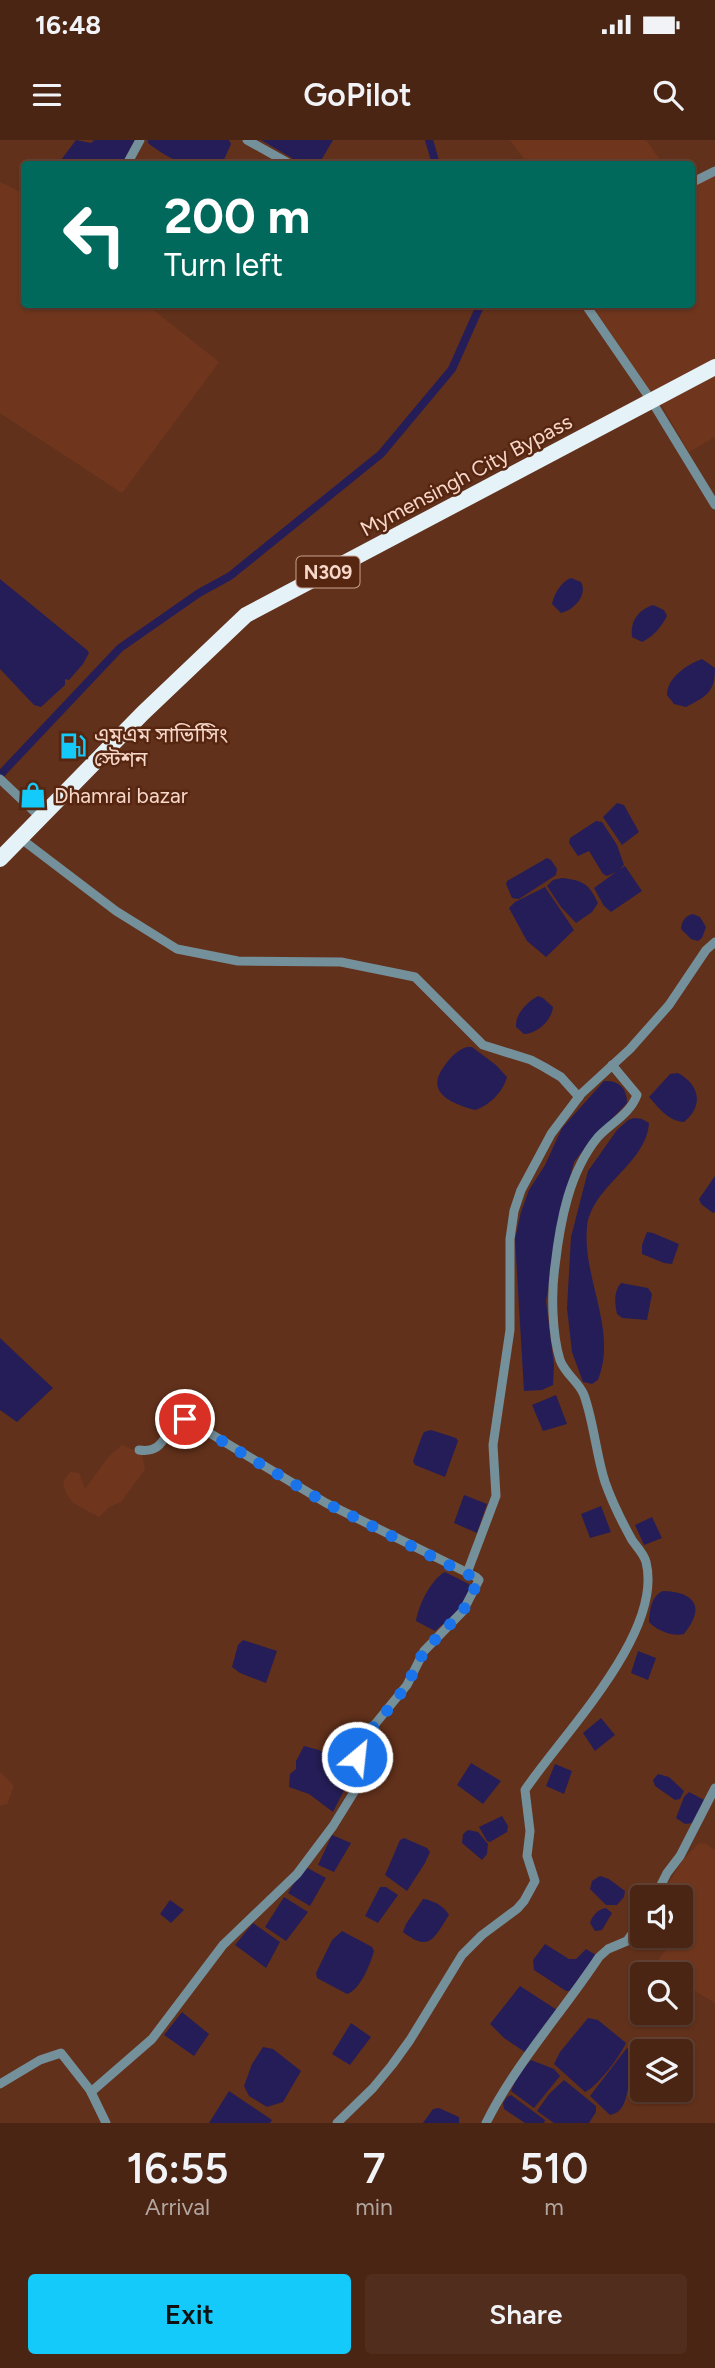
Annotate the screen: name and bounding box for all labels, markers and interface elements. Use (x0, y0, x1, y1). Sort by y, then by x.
text: 16:48 (35, 9, 101, 41)
icon: menu (28, 76, 66, 114)
text: GoPilot (303, 76, 412, 114)
icon: search (649, 76, 687, 114)
text: 200 m (164, 186, 310, 245)
icon: left (49, 189, 140, 280)
text: Turn left (164, 246, 283, 284)
street label: Mymensingh City Bypass (356, 409, 576, 541)
road number: N309 (296, 556, 360, 588)
place label: এমএম সাভ‌িসি‌িং স্ট‌েশন (94, 722, 228, 771)
fuel station icon: এমএম সাভ‌িসি‌িং স্ট‌েশন (58, 731, 88, 761)
shop icon: Dhamrai bazar (18, 780, 48, 810)
place label: Dhamrai bazar (54, 783, 188, 808)
pin (155, 1389, 215, 1449)
icon: arrive (166, 1400, 204, 1438)
position arrow (320, 1720, 394, 1794)
map controls (630, 1885, 693, 2102)
button: sound (630, 1885, 693, 1948)
button: search (630, 1962, 693, 2025)
button: layers (630, 2039, 693, 2102)
text: 16:55 (127, 2143, 229, 2194)
text: 7 (363, 2143, 386, 2194)
text: 510 (519, 2143, 588, 2194)
text: Arrival (145, 2193, 210, 2221)
text: min (355, 2193, 393, 2221)
text: m (544, 2193, 564, 2221)
button: Exit (28, 2274, 351, 2354)
button: Share (365, 2274, 687, 2354)

